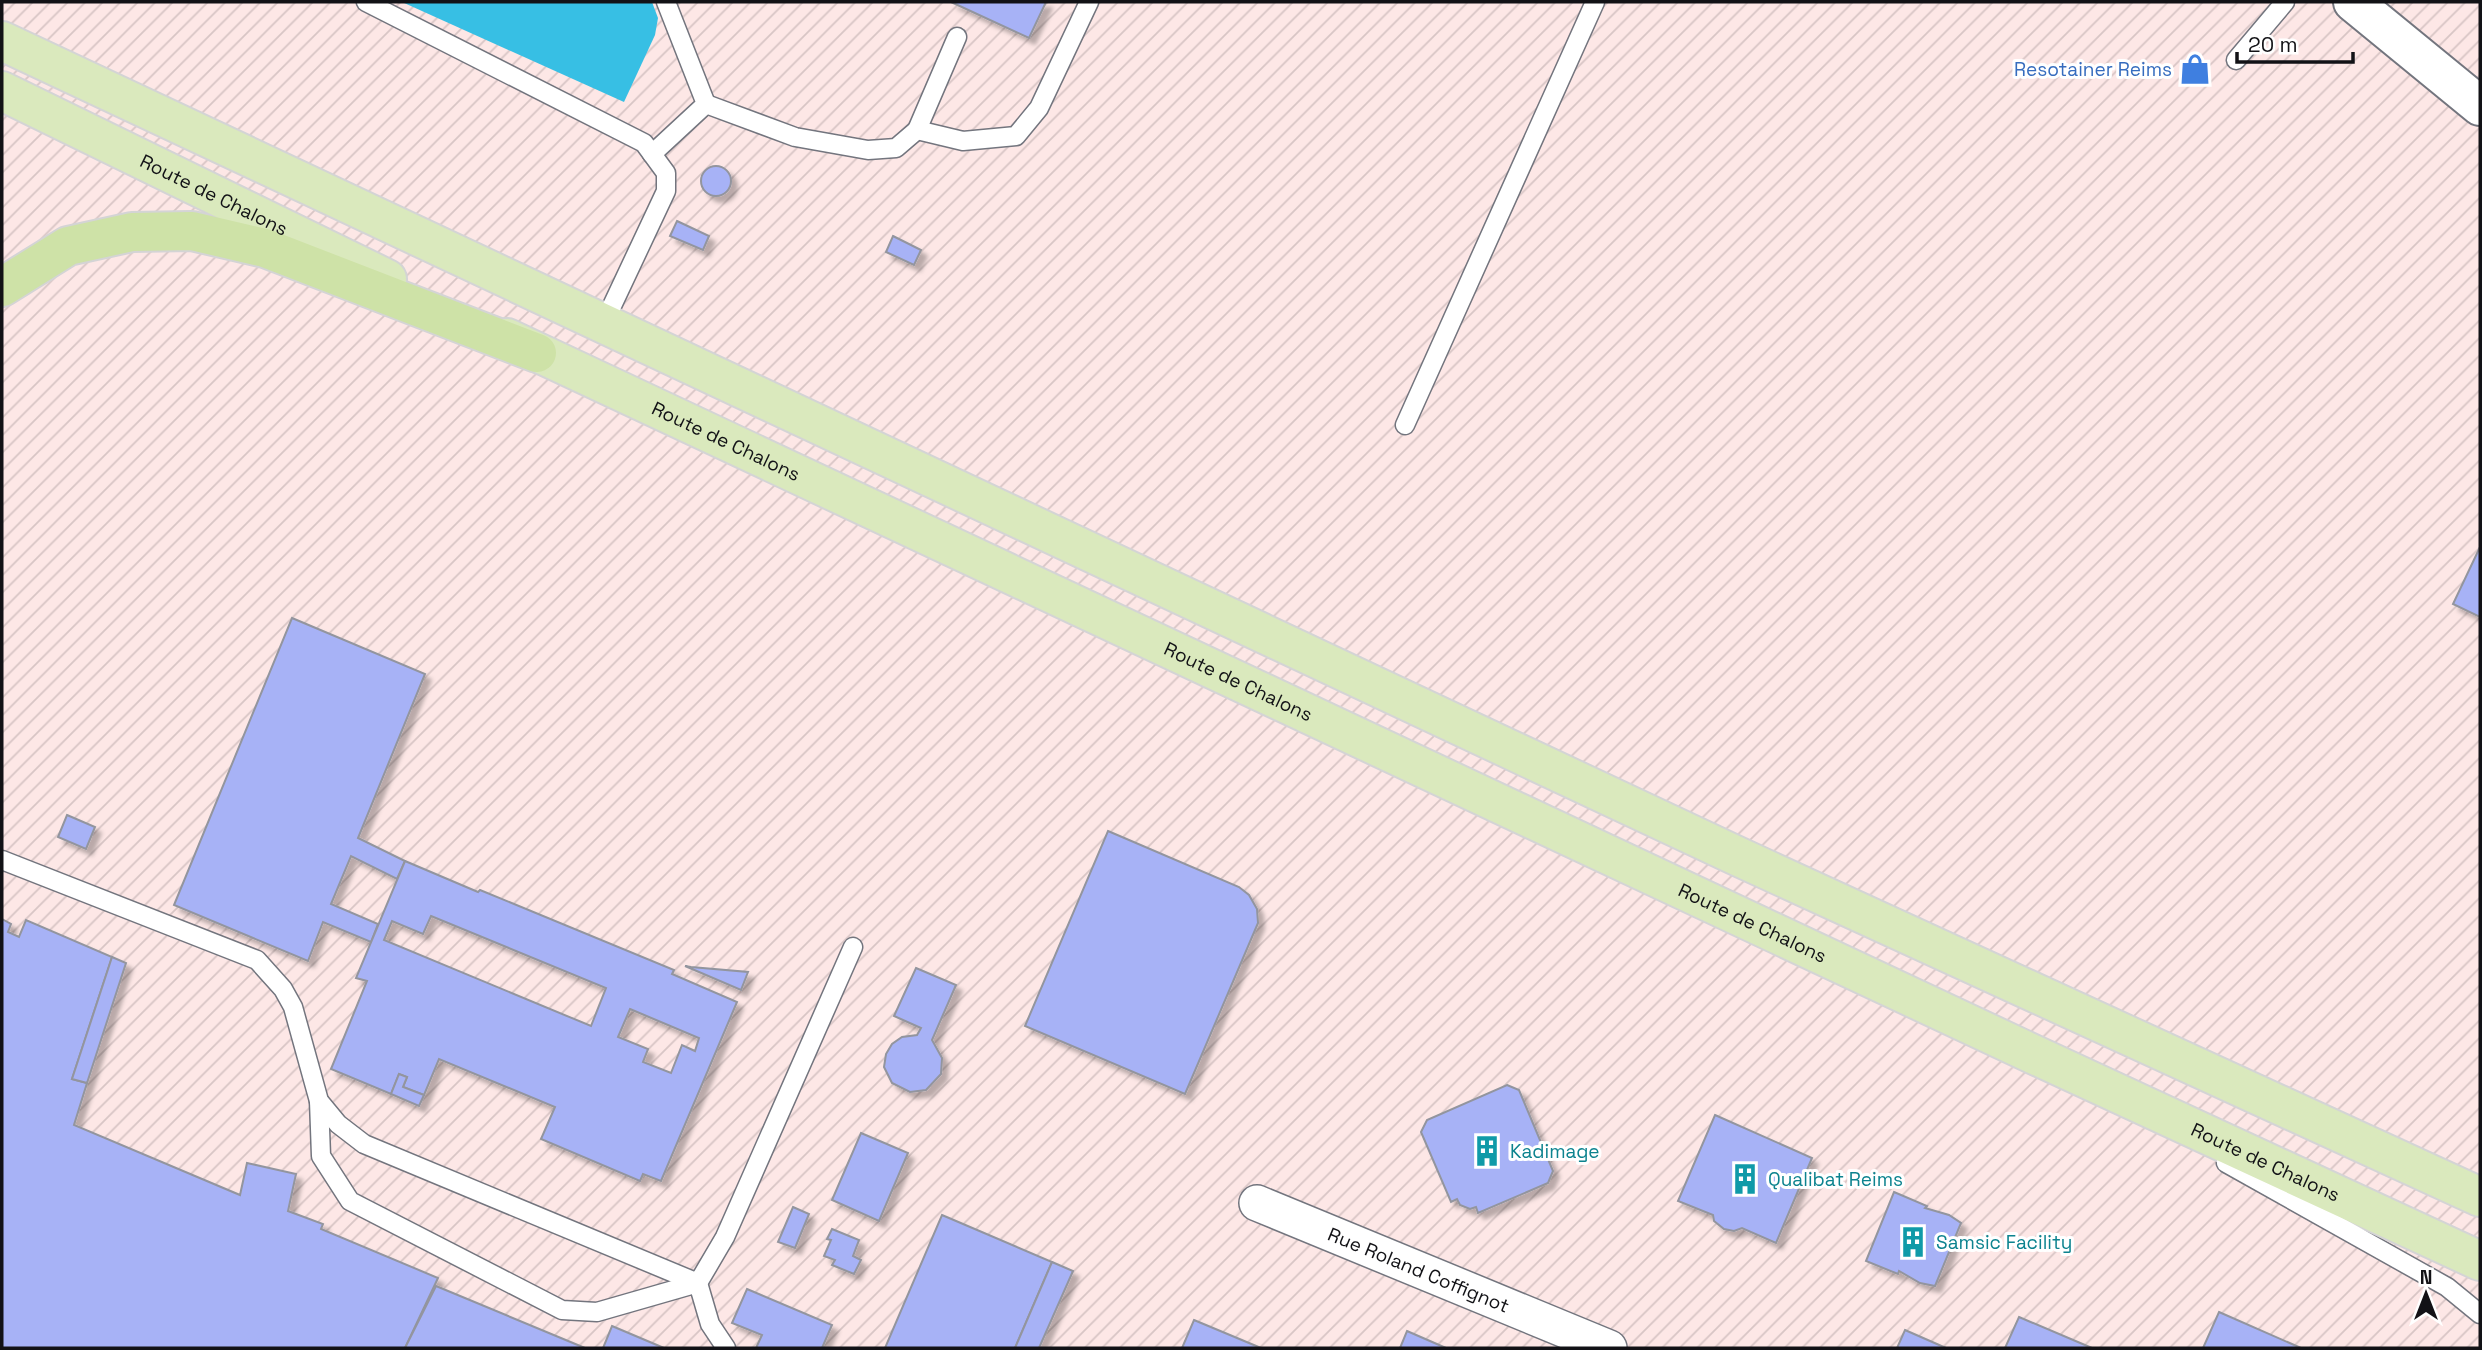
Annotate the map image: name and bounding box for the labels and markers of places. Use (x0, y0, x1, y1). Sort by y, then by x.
shop icon: Resotainer Reims (2178, 52, 2212, 86)
place label: Resotainer Reims (2014, 57, 2172, 82)
building icon: Kadimage (1470, 1134, 1504, 1168)
place label: Kadimage (1510, 1139, 1600, 1164)
building icon: Qualibat Reims (1728, 1162, 1762, 1196)
place label: Qualibat Reims (1768, 1167, 1903, 1192)
building icon: Samsic Facility (1896, 1225, 1930, 1259)
place label: Samsic Facility (1936, 1230, 2072, 1255)

